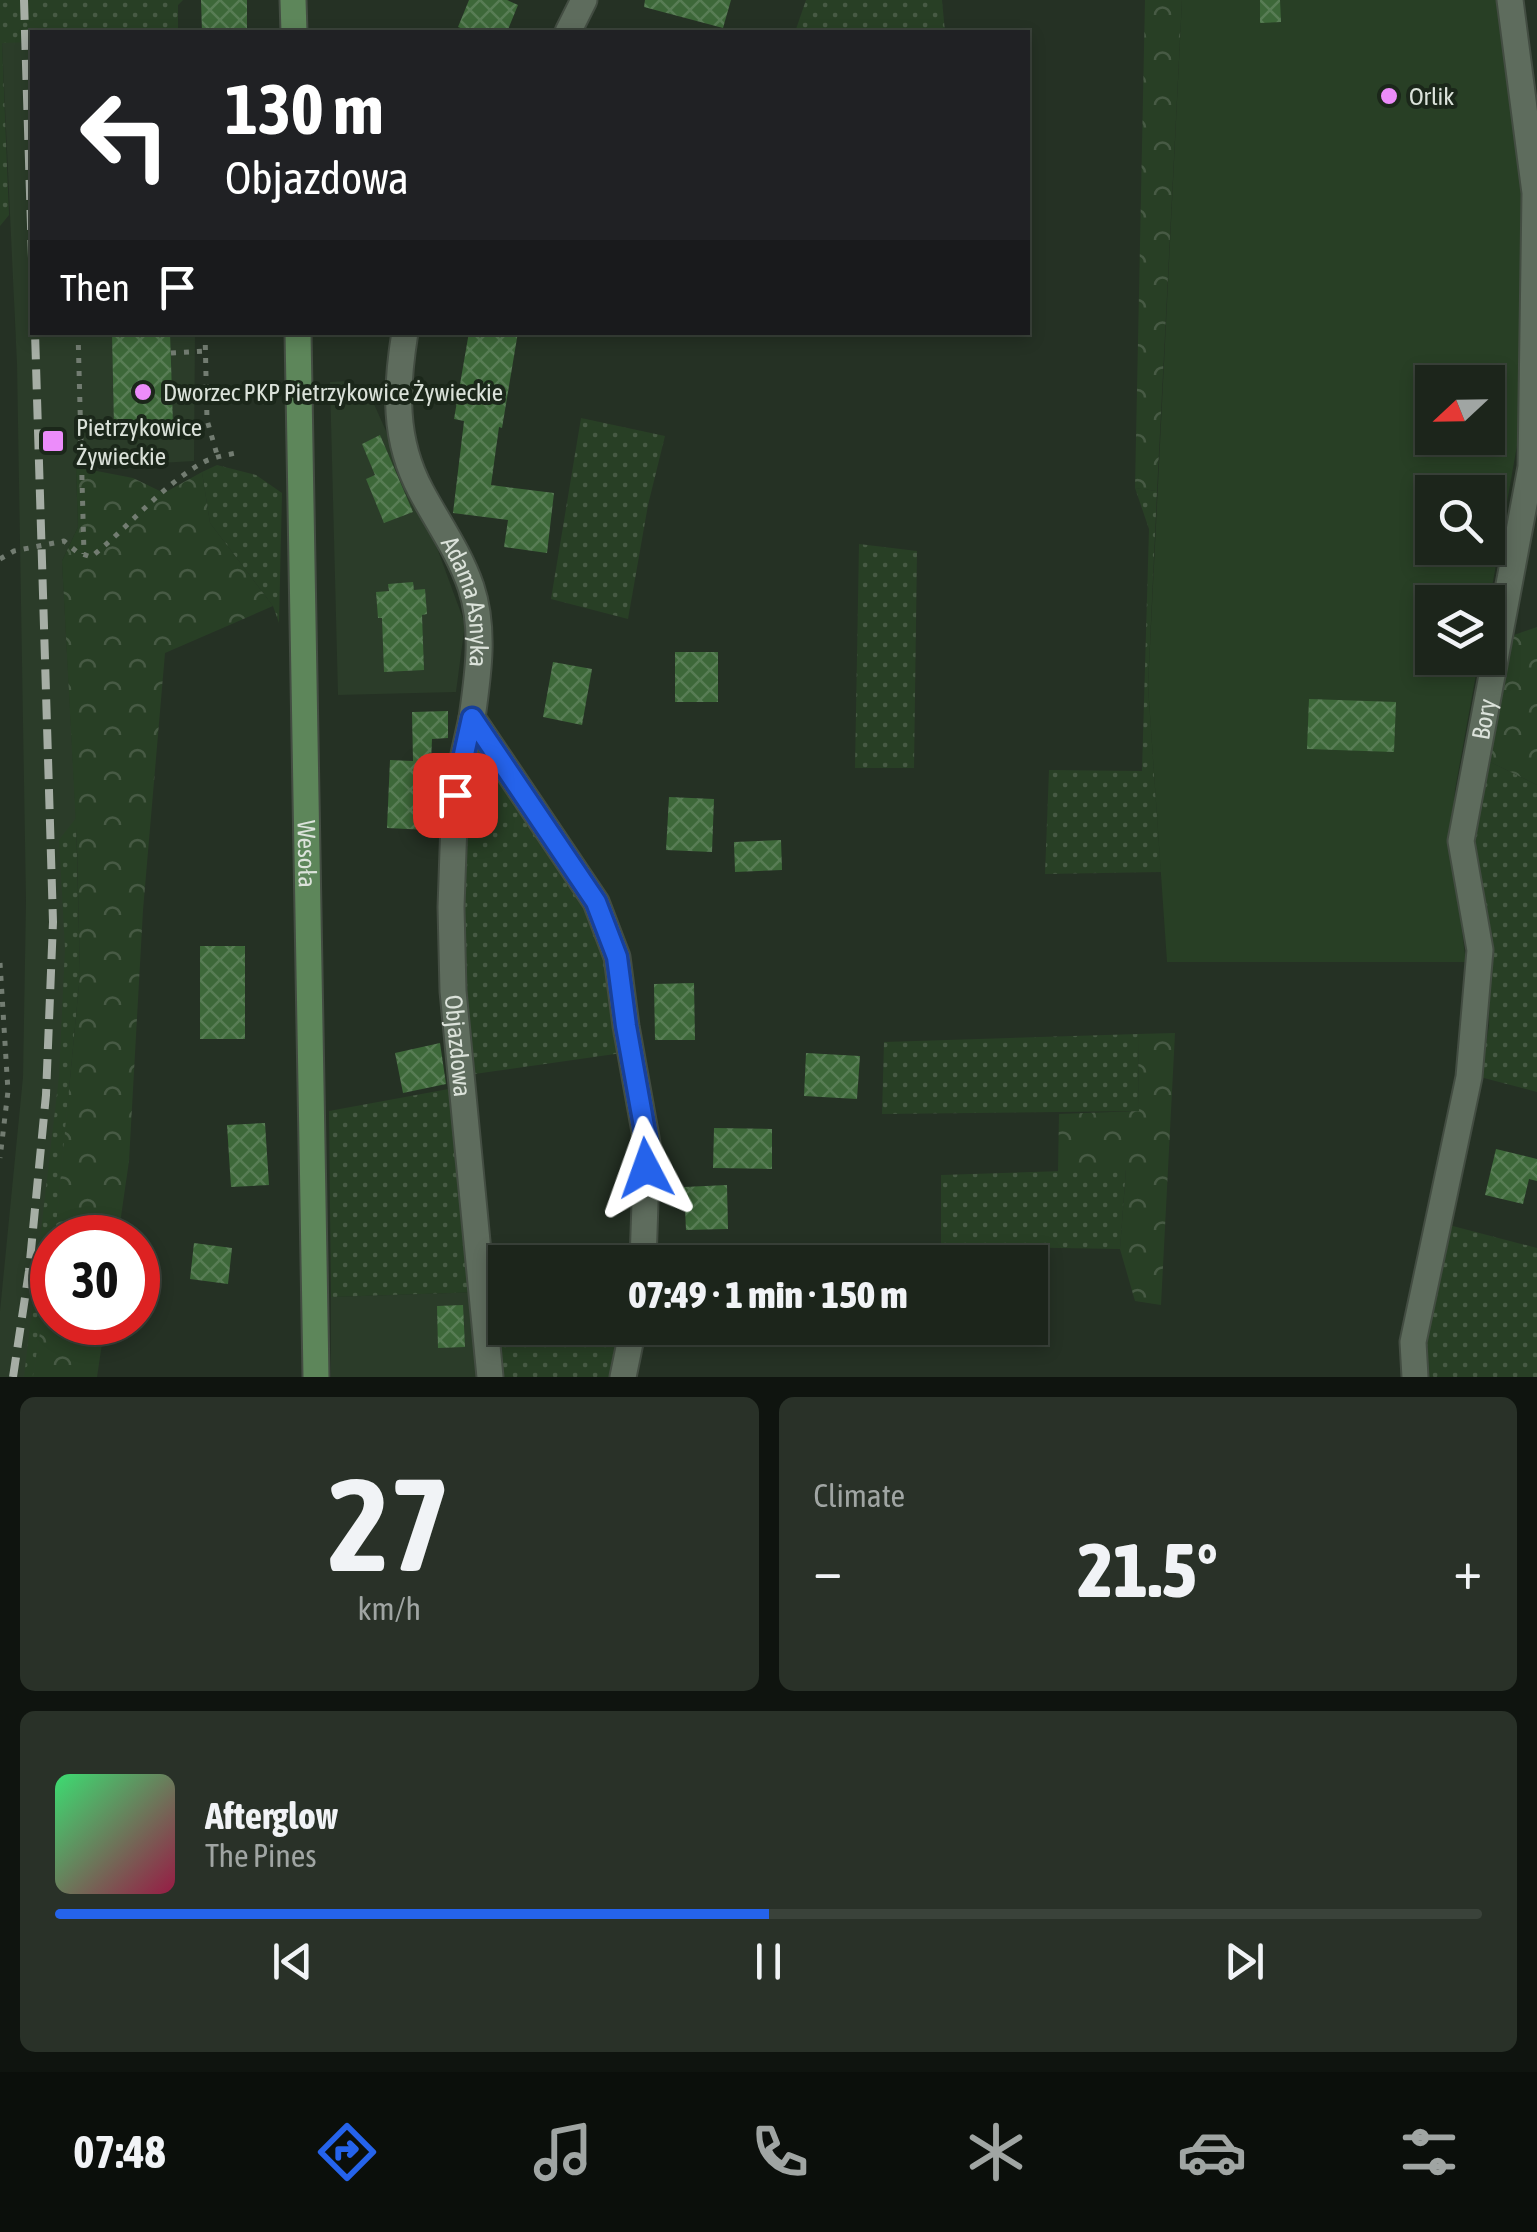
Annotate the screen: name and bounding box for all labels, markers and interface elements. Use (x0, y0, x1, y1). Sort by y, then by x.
text: 130 m (225, 69, 384, 149)
icon: left (60, 70, 190, 200)
place label: Orlik (1409, 82, 1454, 110)
marker: Orlik (1378, 85, 1400, 107)
text: Objazdowa (225, 152, 409, 204)
icon: arrive (150, 260, 205, 315)
text: Then (60, 266, 130, 309)
north arrow (1415, 365, 1505, 455)
map controls (1415, 365, 1505, 675)
place label: Dworzec PKP Pietrzykowice Żywieckie (163, 378, 503, 406)
marker: Dworzec PKP Pietrzykowice Żywieckie (132, 381, 154, 403)
place label: Pietrzykowice Żywieckie (76, 413, 202, 470)
marker: Pietrzykowice Żywieckie (40, 428, 66, 454)
button: search (1415, 475, 1505, 565)
street label: Adama Asnyka (436, 531, 493, 668)
button: layers (1415, 585, 1505, 675)
street label: Bory (1466, 696, 1501, 742)
pin (413, 753, 498, 838)
icon: arrive (428, 768, 483, 823)
street label: Wesoła (292, 820, 322, 888)
street label: Objazdowa (439, 994, 477, 1098)
position arrow (594, 1116, 698, 1220)
speed limit sign: 30 (30, 1215, 160, 1345)
text: 07:49 · 1 min · 150 m (628, 1273, 908, 1316)
text: 27 (328, 1450, 450, 1599)
text: Climate (814, 1477, 905, 1514)
text: 21.5° (1078, 1527, 1218, 1613)
text: − (814, 1538, 842, 1601)
text: + (1453, 1538, 1482, 1601)
text: km/h (358, 1590, 421, 1627)
text: Afterglow (205, 1794, 338, 1837)
text: The Pines (205, 1837, 317, 1874)
icon: previous (265, 1934, 320, 1989)
icon: pause (741, 1934, 796, 1989)
icon: next (1217, 1934, 1272, 1989)
icon: directions (312, 2117, 382, 2187)
icon: music (528, 2117, 598, 2187)
icon: phone (745, 2117, 815, 2187)
icon: climate (961, 2117, 1031, 2187)
icon: car (1177, 2117, 1247, 2187)
icon: filters (1394, 2117, 1464, 2187)
text: 07:48 (73, 2126, 166, 2178)

